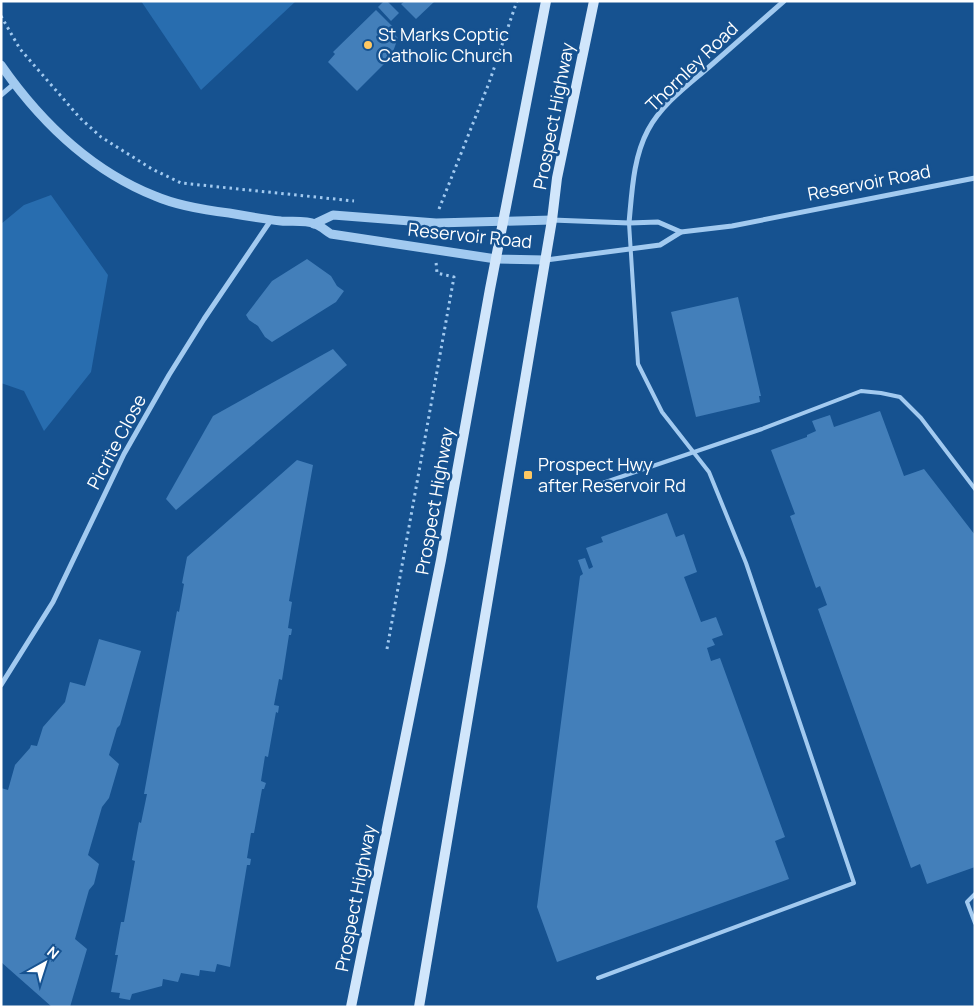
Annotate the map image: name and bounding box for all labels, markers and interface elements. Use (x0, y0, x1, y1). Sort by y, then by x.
street label: Thornley Road (640, 16, 743, 116)
place label: St Marks Coptic Catholic Church (378, 22, 513, 67)
marker: St Marks Coptic Catholic Church (362, 39, 374, 51)
street label: Prospect Highway (527, 40, 579, 191)
street label: Reservoir Road (805, 158, 932, 206)
street label: Reservoir Road (407, 217, 533, 253)
street label: Picrite Close (81, 390, 151, 493)
street label: Prospect Highway (409, 425, 459, 576)
place label: Prospect Hwy after Reservoir Rd (538, 452, 686, 497)
marker: Prospect Hwy after Reservoir Rd (522, 469, 534, 481)
street label: Prospect Highway (329, 822, 381, 973)
north arrow (20, 938, 70, 988)
text: N (44, 942, 63, 963)

